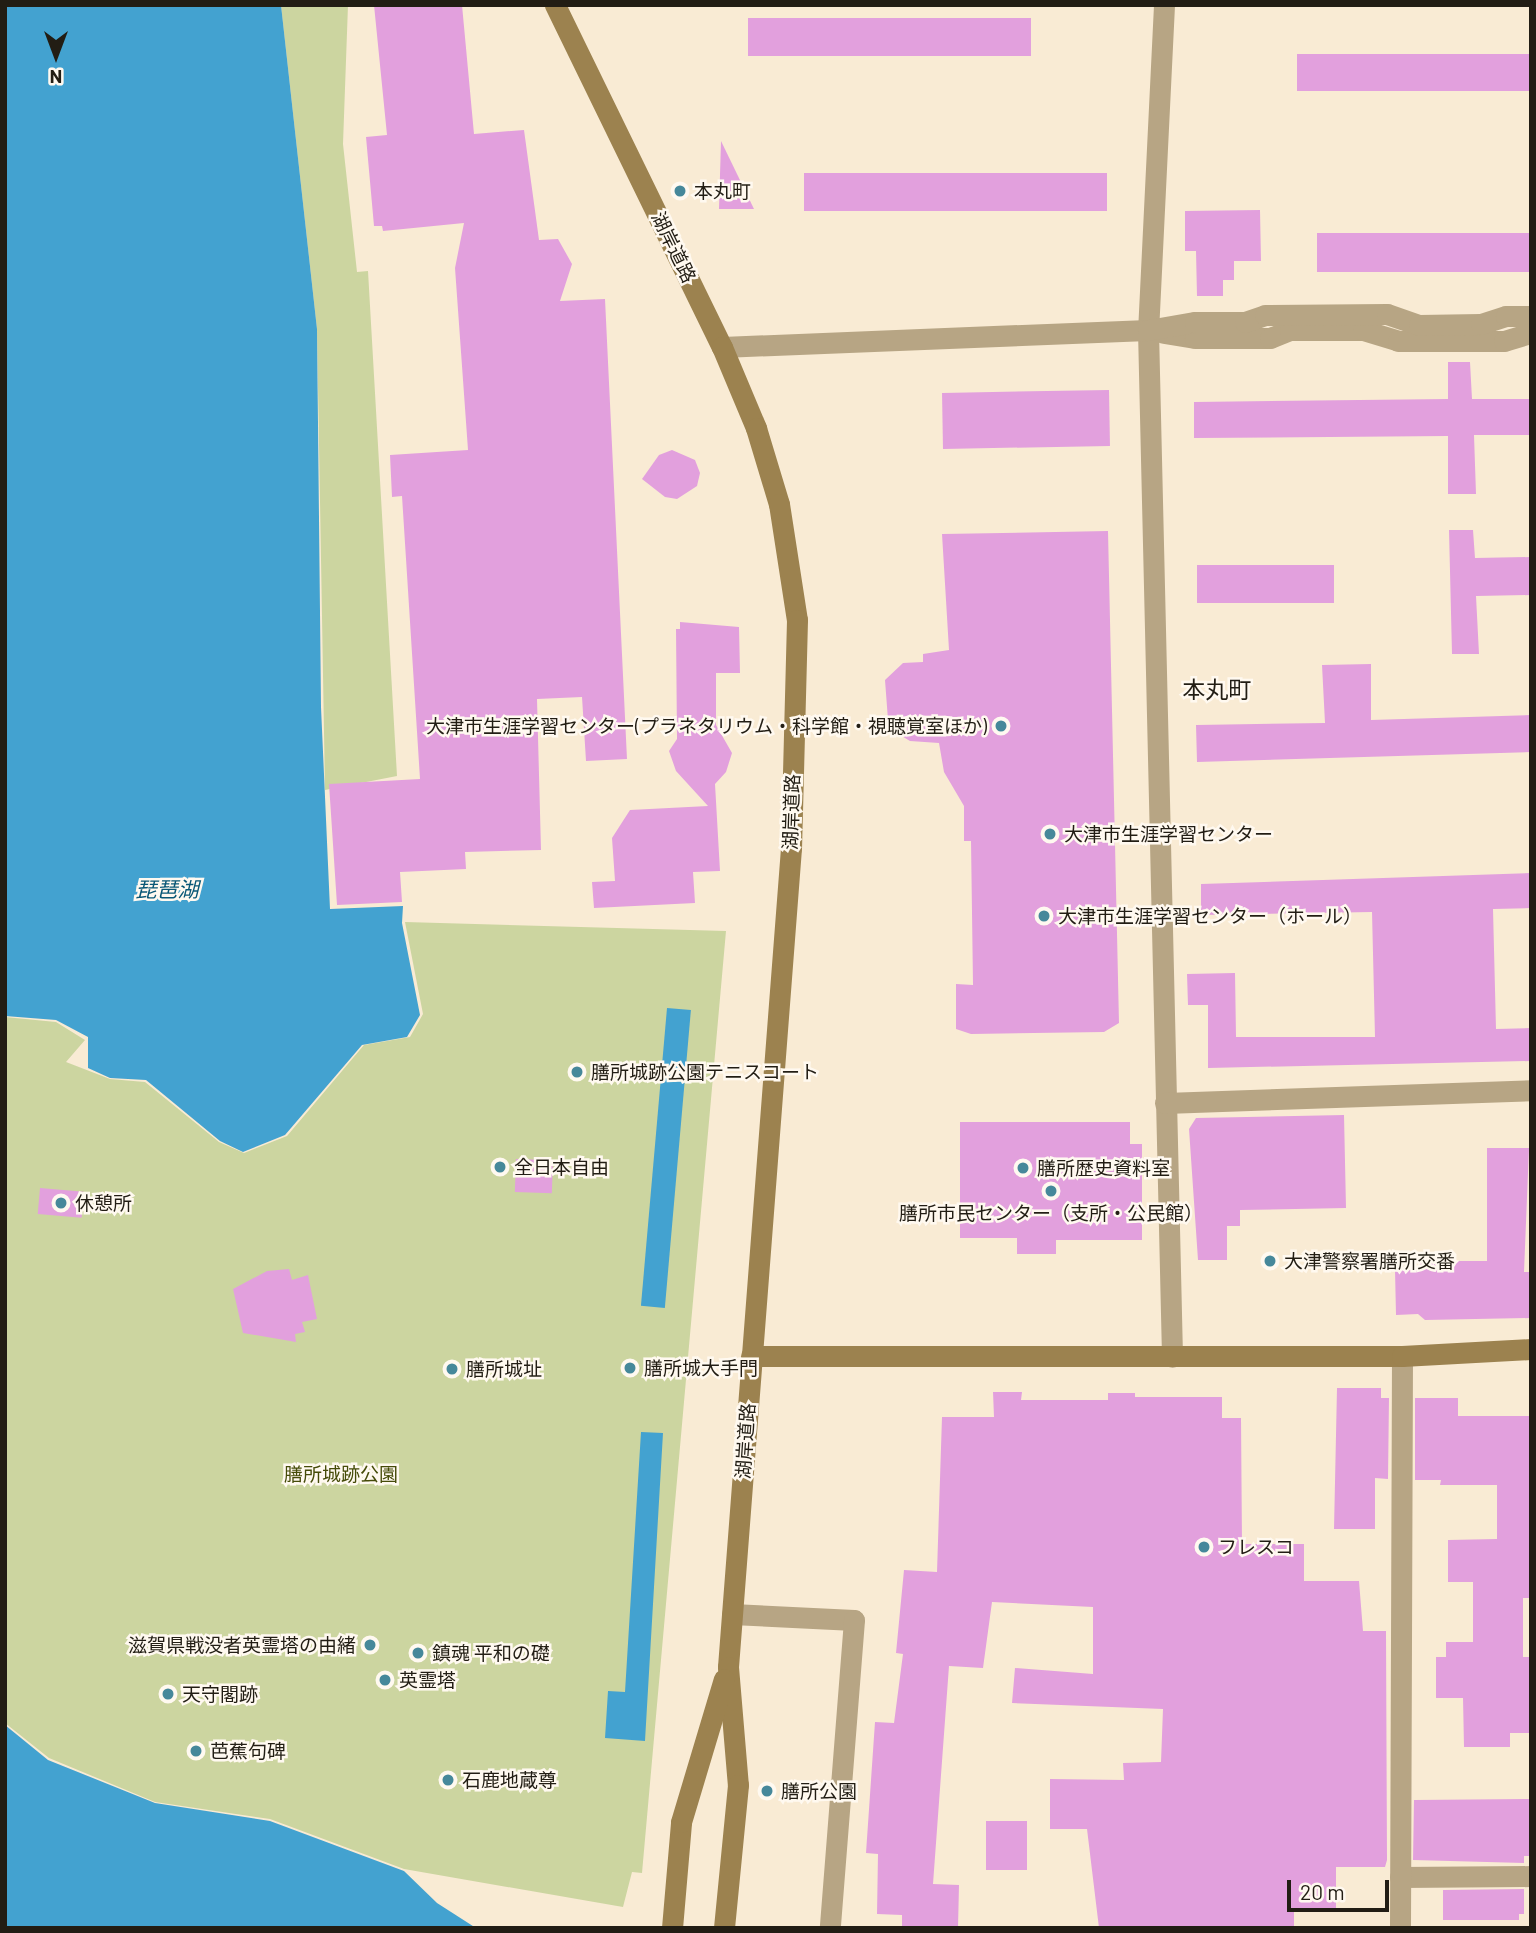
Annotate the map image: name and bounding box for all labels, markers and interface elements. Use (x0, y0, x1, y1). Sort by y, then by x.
north arrow (21, 21, 91, 91)
text: N (50, 66, 62, 89)
place label: 本丸町 (694, 180, 751, 202)
marker: 本丸町 (672, 183, 688, 199)
street label: 湖岸道路 (647, 208, 701, 286)
district label: 本丸町 (1183, 675, 1251, 703)
place label: 大津市生涯学習センター(プラネタリウム・科学館・視聴覚室ほか) (426, 715, 987, 737)
marker: 大津市生涯学習センター(プラネタリウム・科学館・視聴覚室ほか) (993, 718, 1009, 734)
street label: 湖岸道路 (778, 774, 804, 850)
place label: 大津市生涯学習センター (1064, 823, 1273, 845)
marker: 大津市生涯学習センター (1042, 826, 1058, 842)
water label: 琵琶湖 (136, 876, 198, 902)
place label: 大津市生涯学習センター（ホール） (1058, 905, 1362, 927)
marker: 大津市生涯学習センター（ホール） (1036, 908, 1052, 924)
place label: 膳所城跡公園テニスコート (591, 1061, 819, 1083)
marker: 膳所城跡公園テニスコート (569, 1064, 585, 1080)
place label: 全日本自由 (514, 1156, 609, 1178)
place label: 膳所歴史資料室 (1037, 1157, 1170, 1179)
marker: 全日本自由 (492, 1159, 508, 1175)
marker: 膳所歴史資料室 (1015, 1160, 1031, 1176)
marker: 膳所市民センター（支所・公民館） (1043, 1183, 1059, 1199)
place label: 休憩所 (75, 1192, 132, 1214)
marker: 休憩所 (53, 1195, 69, 1211)
place label: 膳所市民センター（支所・公民館） (899, 1202, 1203, 1224)
place label: 大津警察署膳所交番 (1284, 1250, 1455, 1272)
marker: 大津警察署膳所交番 (1262, 1253, 1278, 1269)
place label: 膳所城大手門 (644, 1357, 758, 1379)
place label: 膳所城址 (466, 1358, 542, 1380)
marker: 膳所城大手門 (622, 1360, 638, 1376)
marker: 膳所城址 (444, 1361, 460, 1377)
street label: 湖岸道路 (731, 1402, 759, 1480)
park label: 膳所城跡公園 (284, 1463, 398, 1485)
place label: フレスコ (1218, 1536, 1294, 1558)
marker: フレスコ (1196, 1539, 1212, 1555)
place label: 滋賀県戦没者英霊塔の由緒 (128, 1634, 356, 1656)
marker: 滋賀県戦没者英霊塔の由緒 (362, 1637, 378, 1653)
place label: 鎮魂 平和の礎 (432, 1642, 550, 1664)
marker: 鎮魂 平和の礎 (410, 1645, 426, 1661)
place label: 英霊塔 (399, 1669, 456, 1691)
marker: 英霊塔 (377, 1672, 393, 1688)
place label: 天守閣跡 (182, 1683, 258, 1705)
marker: 天守閣跡 (160, 1686, 176, 1702)
place label: 芭蕉句碑 (210, 1740, 286, 1762)
marker: 芭蕉句碑 (188, 1743, 204, 1759)
place label: 石鹿地蔵尊 (462, 1769, 557, 1791)
marker: 石鹿地蔵尊 (440, 1772, 456, 1788)
place label: 膳所公園 (781, 1780, 857, 1802)
marker: 膳所公園 (759, 1783, 775, 1799)
scale bar (1291, 1867, 1392, 1911)
text: 20 m (1300, 1879, 1345, 1904)

